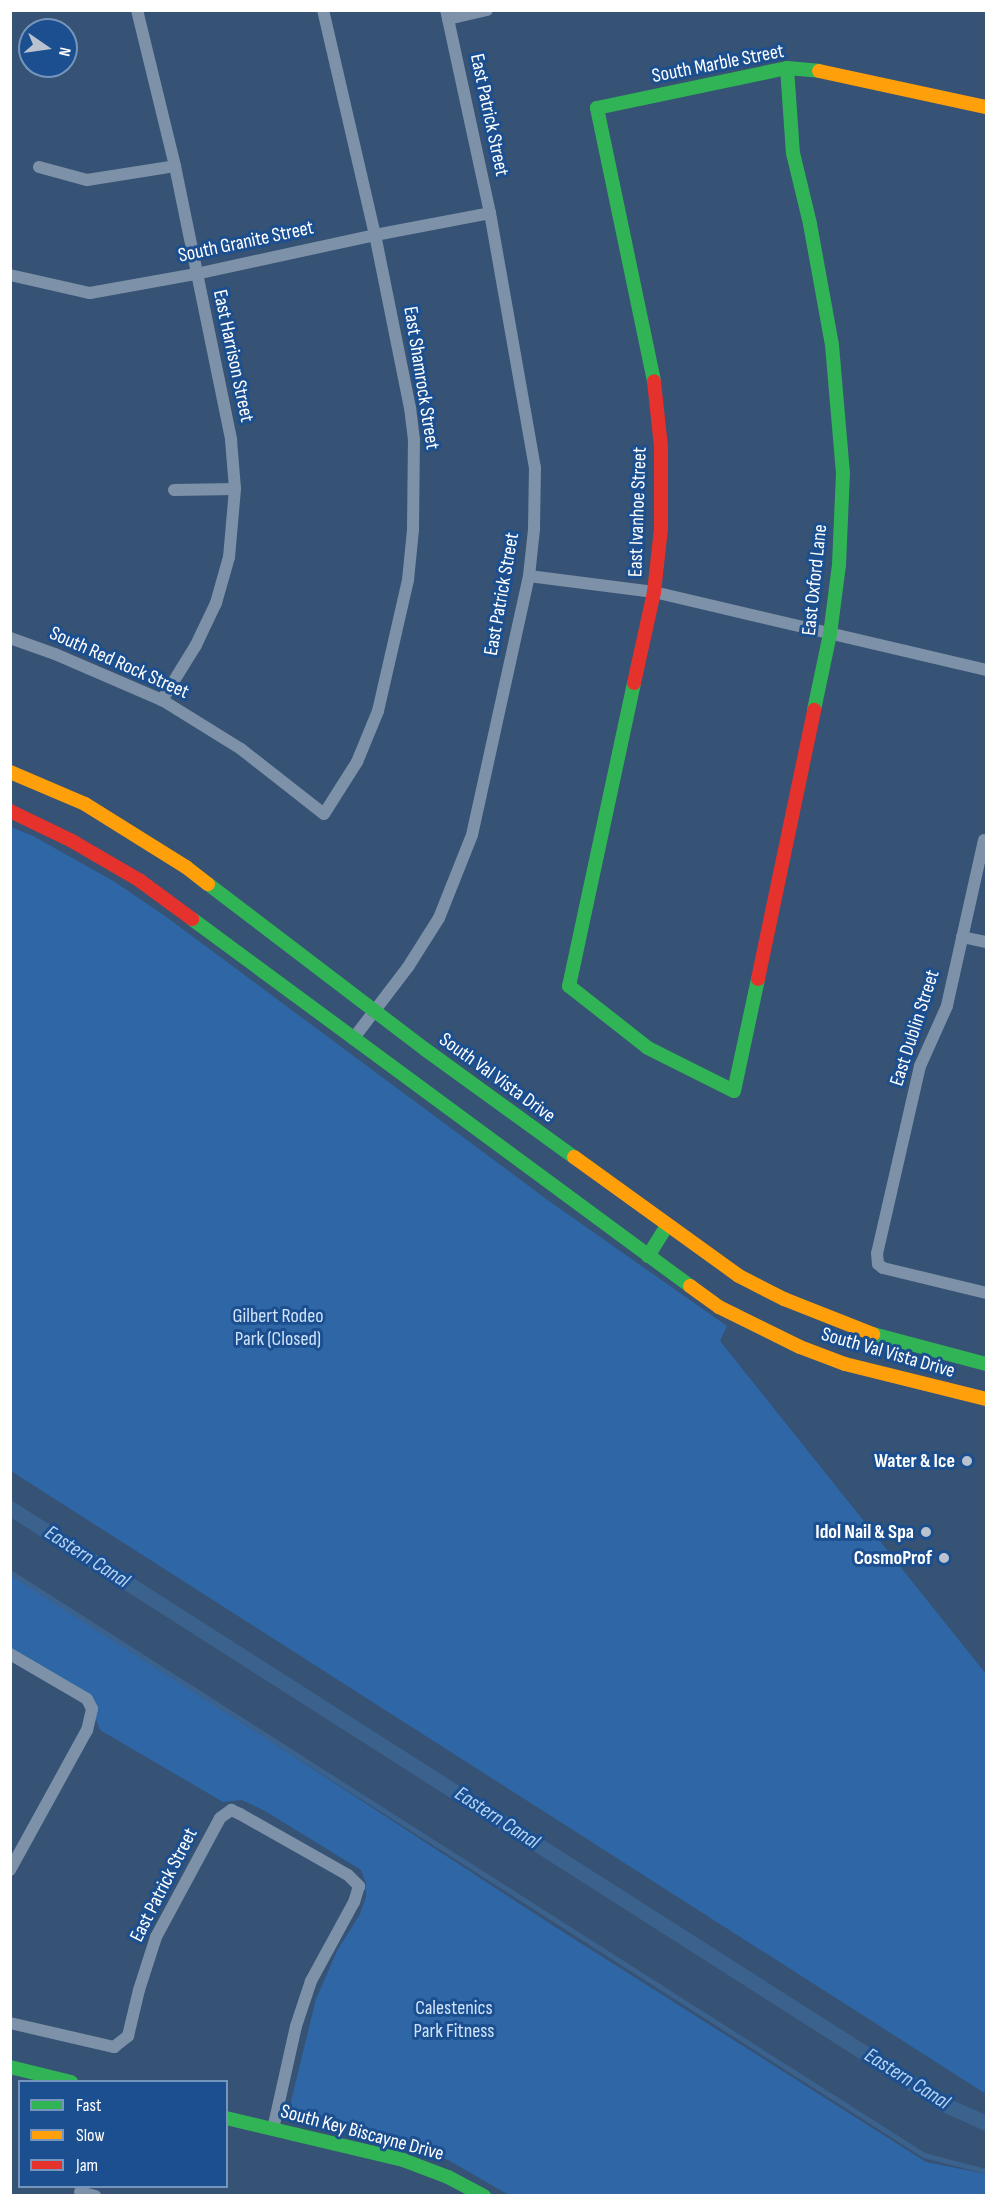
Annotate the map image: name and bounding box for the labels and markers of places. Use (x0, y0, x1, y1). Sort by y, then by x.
place label: Water & Ice (874, 1449, 955, 1473)
marker: Water & Ice (960, 1454, 974, 1468)
place label: Idol Nail & Spa (815, 1520, 914, 1544)
marker: Idol Nail & Spa (919, 1525, 933, 1539)
place label: CosmoProf (854, 1546, 932, 1570)
marker: CosmoProf (937, 1551, 951, 1565)

